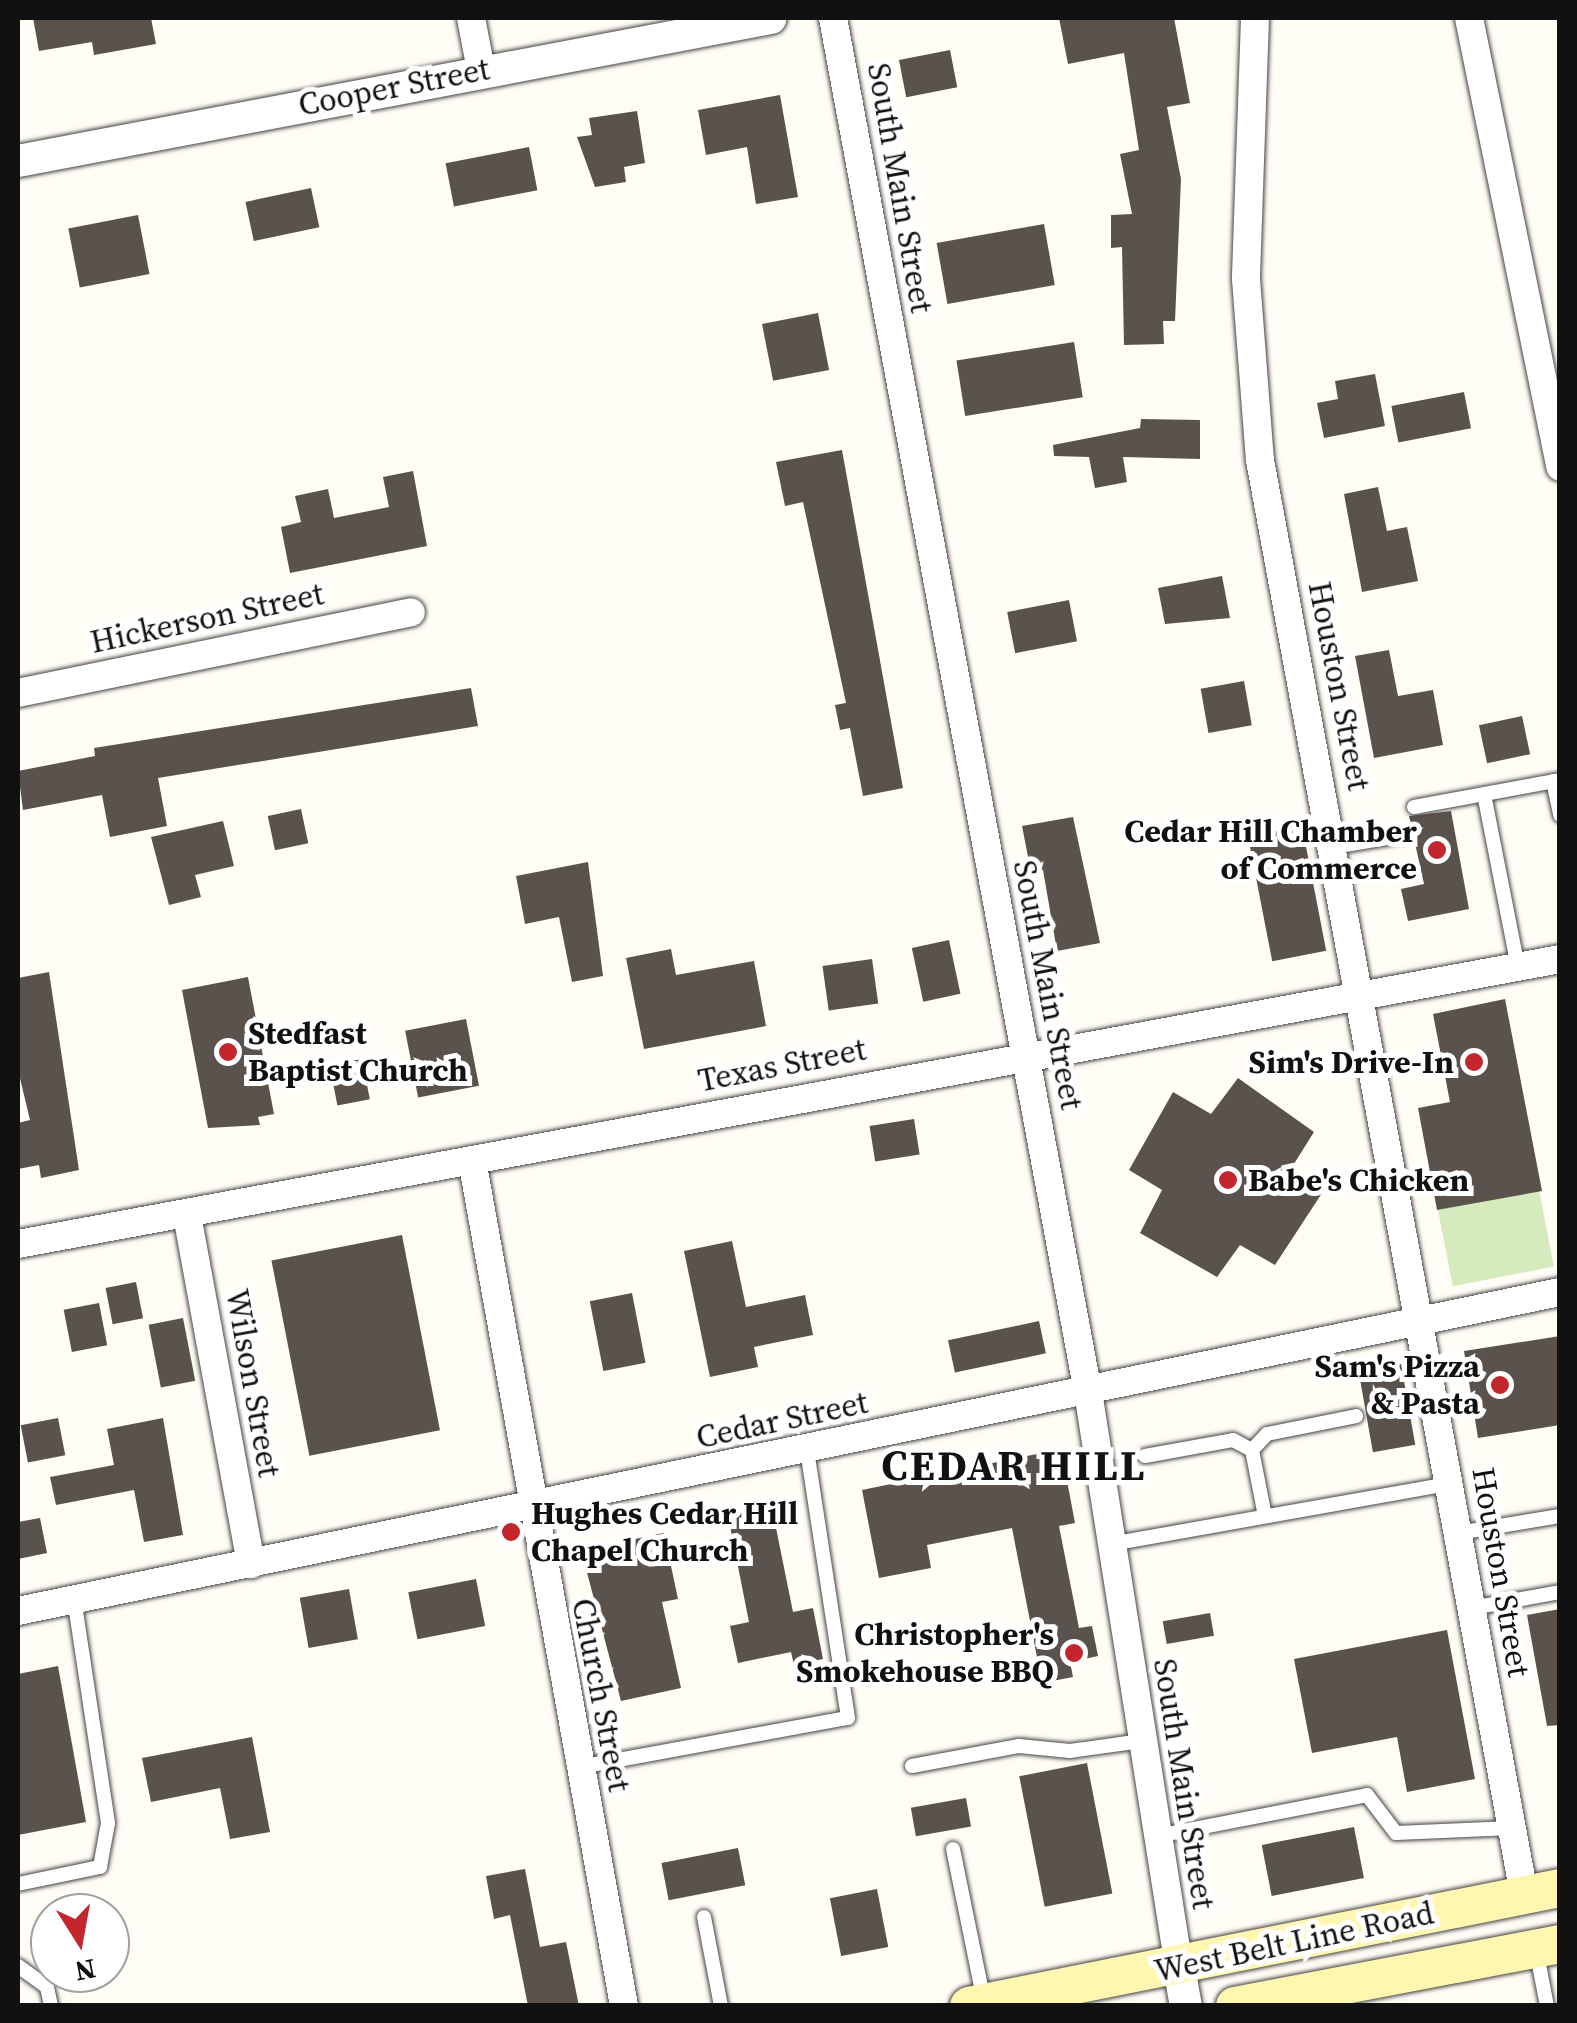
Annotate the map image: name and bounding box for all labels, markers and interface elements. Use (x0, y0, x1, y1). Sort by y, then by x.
street label: Cooper Street (295, 50, 493, 124)
street label: South Main Street (859, 60, 941, 316)
street label: Hickerson Street (87, 575, 327, 661)
street label: Houston Street (1300, 578, 1378, 794)
place label: Cedar Hill Chamber of Commerce (1124, 813, 1417, 888)
marker: Cedar Hill Chamber of Commerce (1426, 839, 1448, 861)
street label: South Main Street (1005, 857, 1091, 1113)
place label: Stedfast Baptist Church (248, 1015, 468, 1090)
street label: Texas Street (695, 1030, 869, 1100)
marker: Stedfast Baptist Church (217, 1041, 239, 1063)
place label: Sim's Drive-In (1249, 1043, 1454, 1081)
marker: Sim's Drive-In (1463, 1051, 1485, 1073)
place label: Babe's Chicken (1248, 1161, 1469, 1199)
marker: Babe's Chicken (1217, 1169, 1239, 1191)
street label: Wilson Street (218, 1286, 288, 1480)
place label: Sam's Pizza & Pasta (1315, 1348, 1480, 1423)
marker: Sam's Pizza & Pasta (1489, 1374, 1511, 1396)
street label: Cedar Street (693, 1383, 871, 1457)
district label: CEDAR HILL (881, 1440, 1147, 1490)
street label: Houston Street (1464, 1464, 1538, 1680)
place label: Hughes Cedar Hill Chapel Church (531, 1495, 798, 1570)
marker: Hughes Cedar Hill Chapel Church (500, 1521, 522, 1543)
street label: Church Street (563, 1595, 639, 1795)
place label: Christopher's Smokehouse BBQ (796, 1616, 1054, 1691)
marker: Christopher's Smokehouse BBQ (1063, 1642, 1085, 1664)
street label: South Main Street (1145, 1656, 1223, 1912)
north arrow (30, 1893, 130, 1993)
street label: West Belt Line Road (1151, 1894, 1437, 1990)
text: N (72, 1950, 99, 1991)

